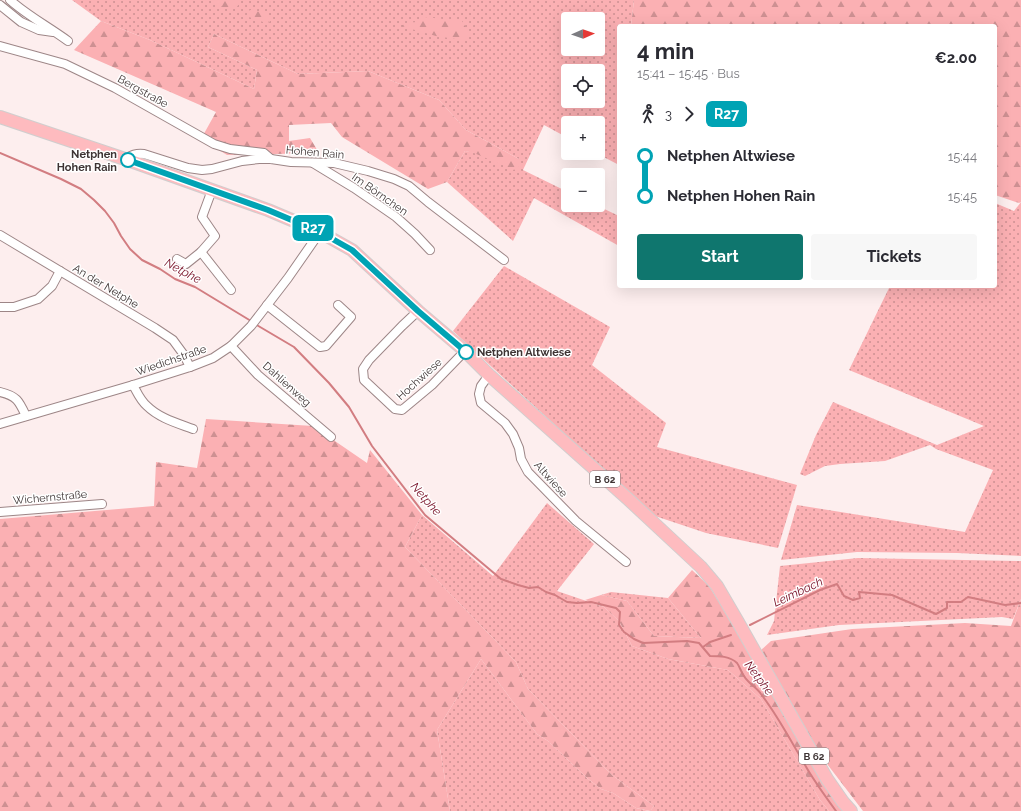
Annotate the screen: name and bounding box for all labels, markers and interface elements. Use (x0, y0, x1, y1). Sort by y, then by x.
north arrow (561, 12, 605, 56)
map controls (561, 12, 605, 212)
text: 4 min (637, 38, 694, 64)
text: €2.00 (935, 49, 977, 67)
button: locate (561, 64, 605, 108)
text: 15:41 – 15:45 · Bus (637, 66, 740, 81)
street label: Bergstraße (115, 72, 171, 111)
icon: walk (637, 103, 659, 125)
icon: forward (678, 103, 700, 125)
text: R27 (714, 106, 739, 122)
text: 3 (665, 107, 672, 122)
button: + (561, 116, 605, 160)
street label: Hohen Rain (285, 143, 345, 162)
text: Netphen Altwiese (667, 147, 795, 165)
place label: Netphen Hohen Rain (57, 148, 117, 174)
text: 15:44 (948, 149, 977, 164)
marker: Netphen Hohen Rain (120, 152, 136, 168)
button: − (561, 168, 605, 212)
street label: Im Börnchen (349, 170, 410, 218)
text: Netphen Hohen Rain (667, 187, 815, 205)
text: 15:45 (948, 189, 977, 204)
line badge: R27 (290, 215, 336, 241)
text: R27 (300, 220, 326, 236)
button: Start (637, 234, 803, 280)
button: Tickets (811, 234, 977, 280)
water label: Netphe (162, 256, 204, 287)
street label: An der Netphe (70, 262, 141, 311)
street label: Wiedichstraße (134, 342, 208, 379)
marker: Netphen Altwiese (458, 344, 474, 360)
place label: Netphen Altwiese (477, 346, 571, 359)
street label: Hochwiese (394, 355, 445, 403)
street label: Dahlienweg (260, 359, 313, 409)
street label: Altwiese (531, 459, 570, 500)
road number: B 62 (590, 471, 620, 487)
water label: Netphe (408, 480, 445, 519)
street label: Wichernstraße (12, 488, 88, 507)
water label: Leimbach (771, 574, 825, 610)
water label: Netphe (742, 658, 777, 698)
road number: B 62 (799, 748, 829, 764)

